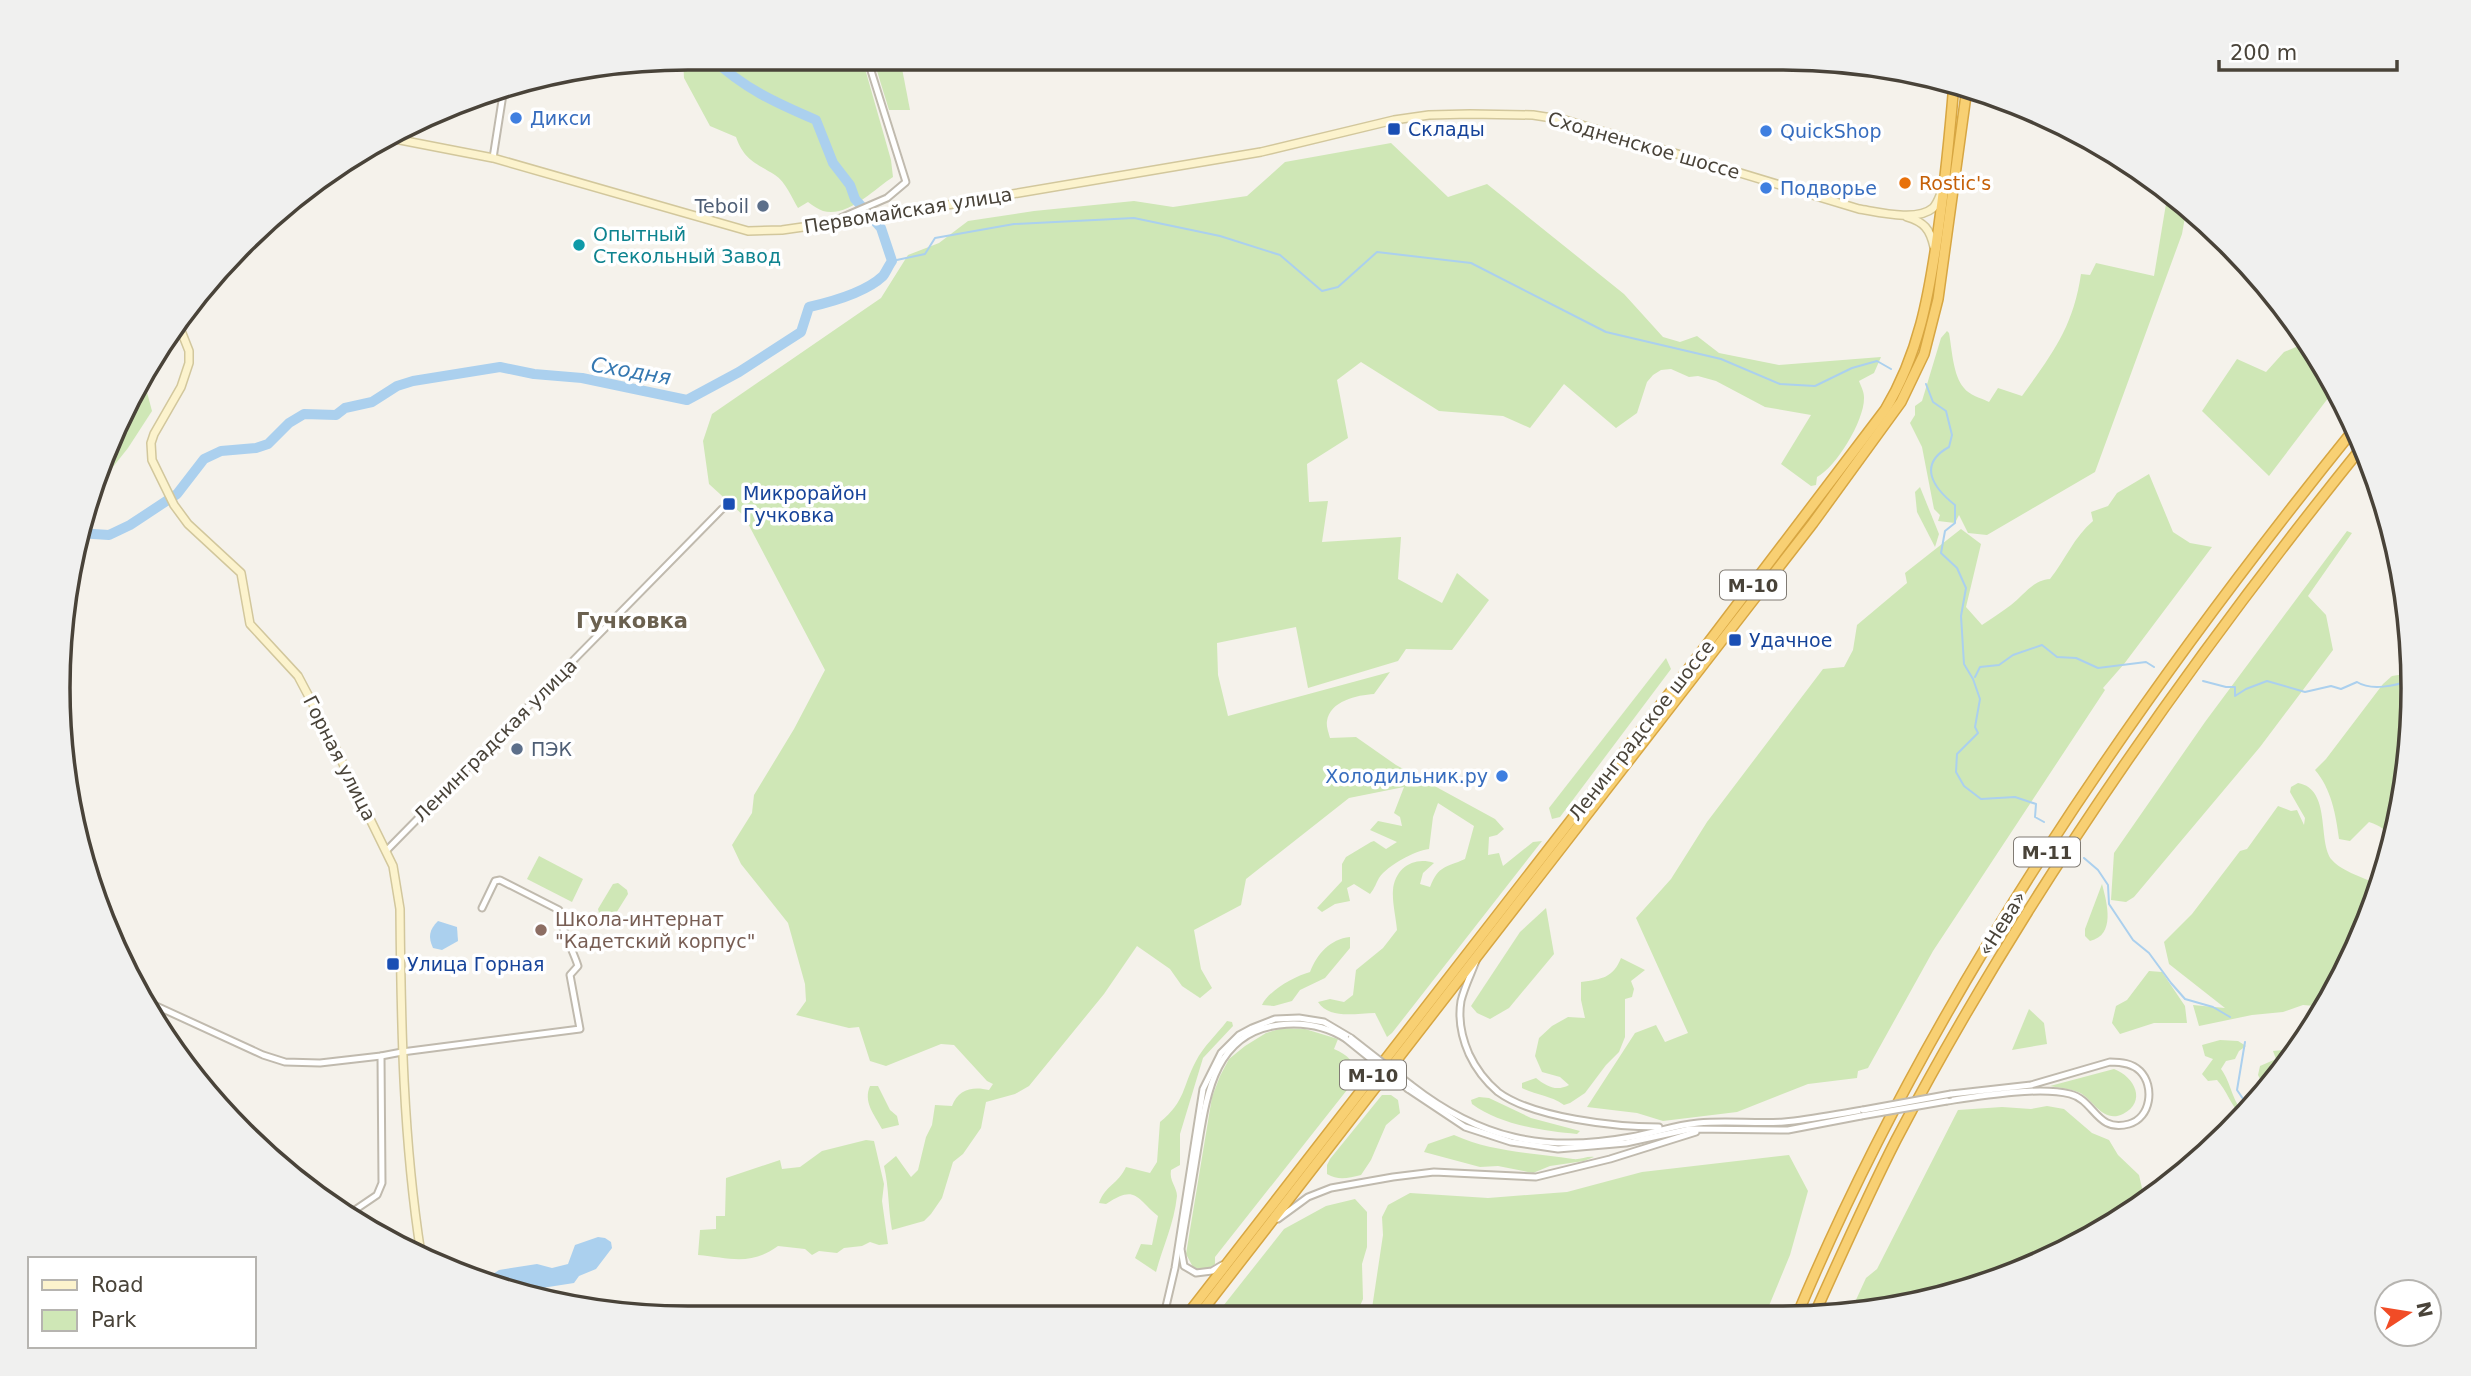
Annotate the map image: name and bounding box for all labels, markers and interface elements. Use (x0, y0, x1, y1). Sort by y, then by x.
scale bar (2219, 28, 2398, 72)
text: 200 m (2230, 41, 2297, 65)
place label: Дикси (530, 107, 591, 129)
street label: Сходненское шоссе (1545, 107, 1743, 183)
marker: Дикси (508, 110, 524, 126)
place label: Склады (1408, 118, 1485, 140)
place label: QuickShop (1780, 120, 1882, 142)
marker: Склады (1386, 121, 1402, 137)
marker: QuickShop (1758, 123, 1774, 139)
place label: Rostic's (1919, 172, 1991, 194)
marker: Rostic's (1897, 175, 1913, 191)
place label: Подворье (1780, 177, 1877, 199)
marker: Подворье (1758, 180, 1774, 196)
street label: Первомайская улица (802, 183, 1014, 237)
place label: Teboil (694, 195, 749, 217)
marker: Teboil (755, 198, 771, 214)
place label: Опытный Стекольный Завод (593, 223, 781, 267)
marker: Опытный Стекольный Завод (571, 237, 587, 253)
water label: Сходня (589, 352, 673, 390)
place label: Микрорайон Гучковка (743, 482, 867, 526)
marker: Микрорайон Гучковка (721, 496, 737, 512)
road number: М-10 (1720, 570, 1786, 600)
district label: Гучковка (576, 609, 688, 633)
place label: Удачное (1749, 629, 1832, 651)
marker: Удачное (1727, 632, 1743, 648)
street label: Ленинградское шоссе (1564, 635, 1718, 825)
street label: Ленинградская улица (409, 654, 581, 826)
street label: Горная улица (299, 692, 381, 824)
place label: ПЭК (531, 738, 573, 760)
marker: ПЭК (509, 741, 525, 757)
place label: Холодильник.ру (1325, 765, 1488, 787)
marker: Холодильник.ру (1494, 768, 1510, 784)
road number: М-11 (2014, 838, 2080, 866)
street label: «Нева» (1974, 887, 2030, 959)
place label: Школа-интернат "Кадетский корпус" (555, 908, 755, 952)
marker: Школа-интернат "Кадетский корпус" (533, 922, 549, 938)
place label: Улица Горная (407, 953, 544, 975)
marker: Улица Горная (385, 956, 401, 972)
road number: М-10 (1340, 1060, 1406, 1090)
legend (28, 1257, 256, 1348)
text: Road (91, 1273, 144, 1297)
north arrow (2373, 1278, 2443, 1348)
text: N (2412, 1299, 2437, 1320)
text: Park (91, 1308, 137, 1332)

